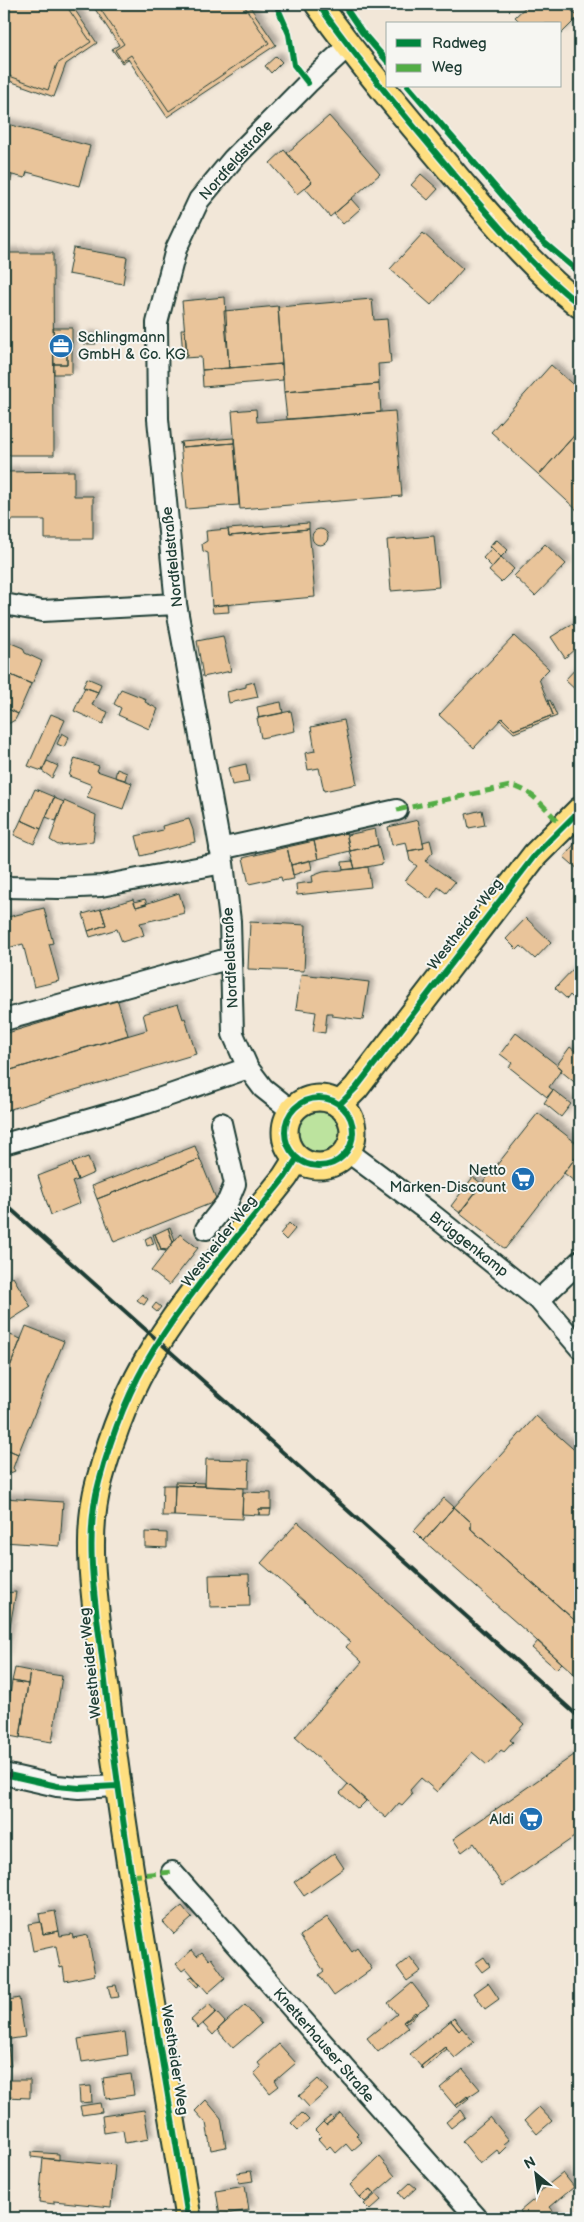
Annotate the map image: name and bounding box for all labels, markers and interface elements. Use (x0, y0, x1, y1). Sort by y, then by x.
legend (386, 22, 562, 88)
text: Radweg (432, 34, 487, 53)
text: Weg (432, 58, 462, 77)
street label: Nordfeldstraße (195, 116, 277, 204)
place label: Schlingmann GmbH & Co. KG (78, 328, 186, 364)
office icon: Schlingmann GmbH & Co. KG (48, 333, 74, 359)
street label: Nordfeldstraße (158, 506, 187, 608)
street label: Westheider Weg (424, 875, 507, 974)
street label: Nordfeldstraße (218, 907, 243, 1009)
place label: Netto Marken-Discount (390, 1161, 506, 1197)
supermarket icon: Netto Marken-Discount (510, 1166, 536, 1192)
street label: Westheider Weg (178, 1192, 261, 1291)
street label: Brüggenkamp (425, 1207, 512, 1281)
street label: Westheider Weg (75, 1607, 106, 1719)
supermarket icon: Aldi (518, 1806, 544, 1832)
place label: Aldi (489, 1810, 514, 1829)
street label: Knetterhauser Straße (269, 1984, 379, 2106)
street label: Westheider Weg (156, 2004, 193, 2116)
north arrow (512, 2150, 562, 2200)
text: N (521, 2153, 539, 2173)

